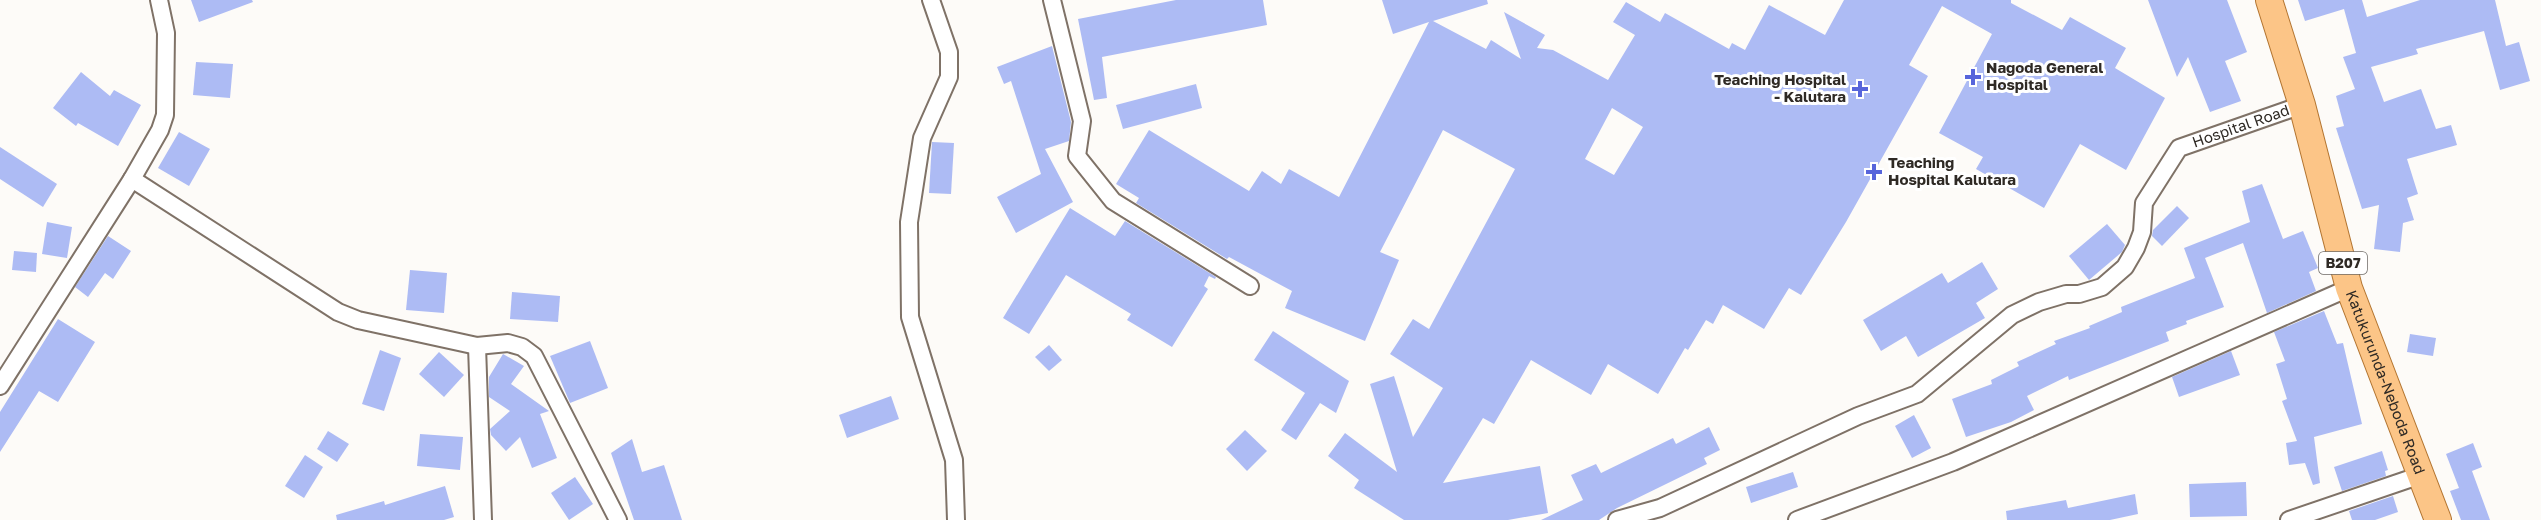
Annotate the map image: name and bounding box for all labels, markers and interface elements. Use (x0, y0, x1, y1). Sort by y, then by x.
place label: Nagoda General Hospital (1986, 58, 2103, 93)
marker: Nagoda General Hospital (1964, 68, 1982, 86)
place label: Teaching Hospital - Kalutara (1714, 70, 1846, 105)
marker: Teaching Hospital - Kalutara (1851, 80, 1869, 98)
street label: Hospital Road (2190, 100, 2291, 151)
place label: Teaching Hospital Kalutara (1888, 153, 2016, 188)
marker: Teaching Hospital Kalutara (1865, 163, 1883, 181)
road number: B207 (2319, 252, 2367, 274)
street label: Katukurunda-Neboda Road (2343, 287, 2430, 476)

